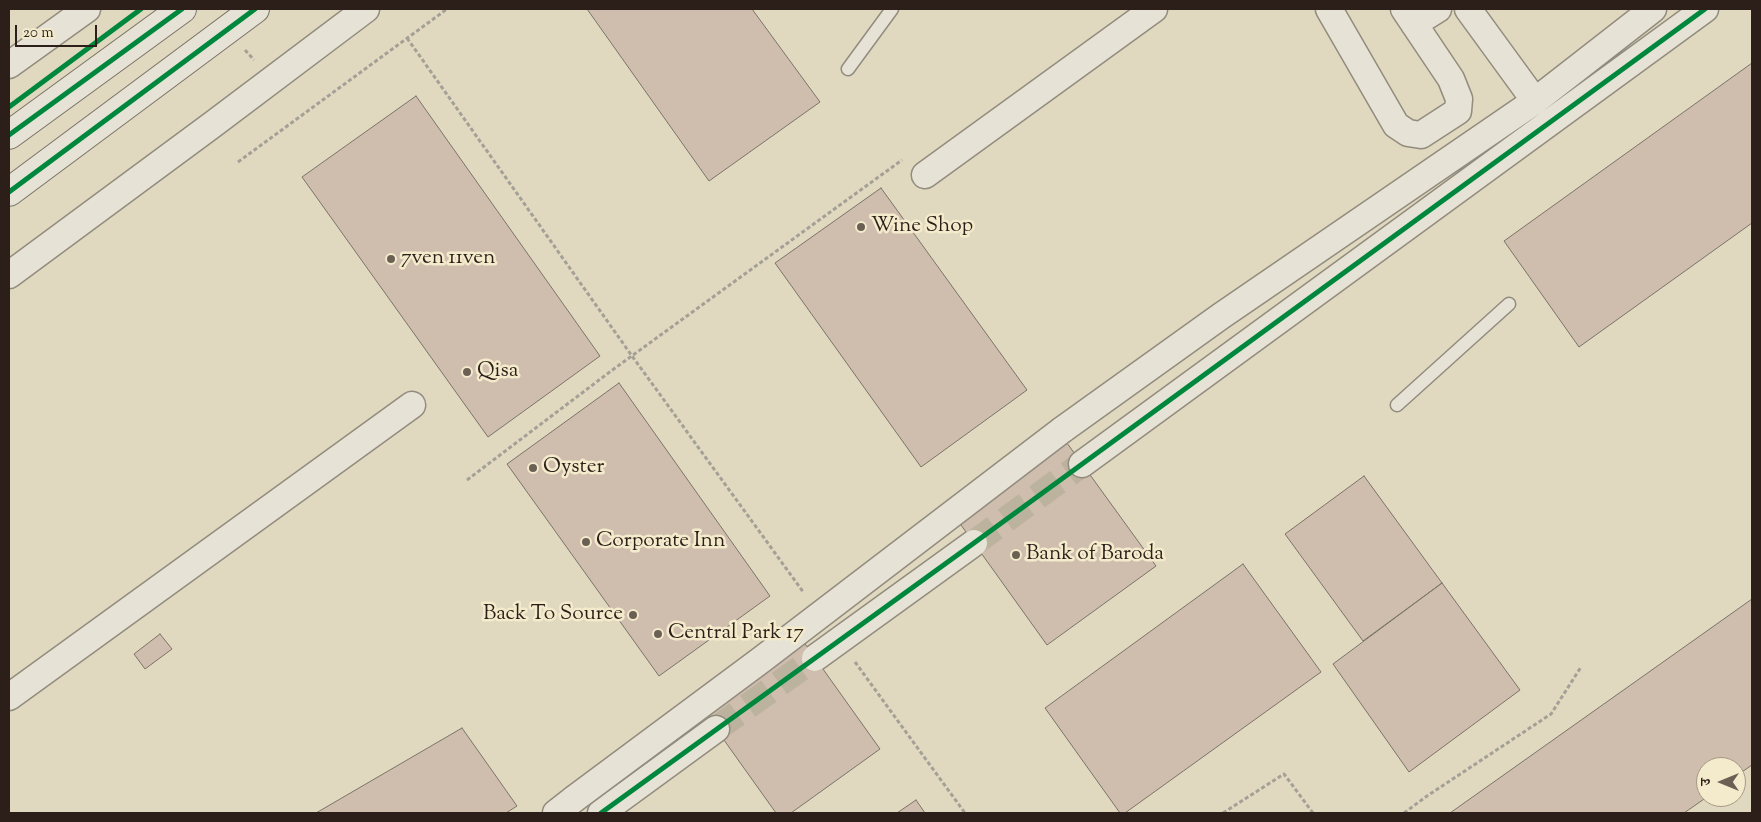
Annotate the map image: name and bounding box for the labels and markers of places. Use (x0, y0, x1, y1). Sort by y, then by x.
place label: Wine Shop (871, 214, 973, 240)
marker: Wine Shop (855, 221, 867, 233)
place label: 7ven 11ven (401, 246, 495, 272)
marker: 7ven 11ven (385, 253, 397, 265)
place label: Qisa (477, 359, 519, 385)
marker: Qisa (461, 366, 473, 378)
place label: Oyster (543, 455, 604, 481)
marker: Oyster (527, 462, 539, 474)
place label: Corporate Inn (596, 529, 725, 555)
marker: Corporate Inn (580, 536, 592, 548)
place label: Bank of Baroda (1026, 542, 1164, 568)
marker: Bank of Baroda (1010, 549, 1022, 561)
place label: Back To Source (483, 602, 623, 628)
marker: Back To Source (627, 609, 639, 621)
place label: Central Park 17 (668, 621, 804, 647)
marker: Central Park 17 (652, 628, 664, 640)

